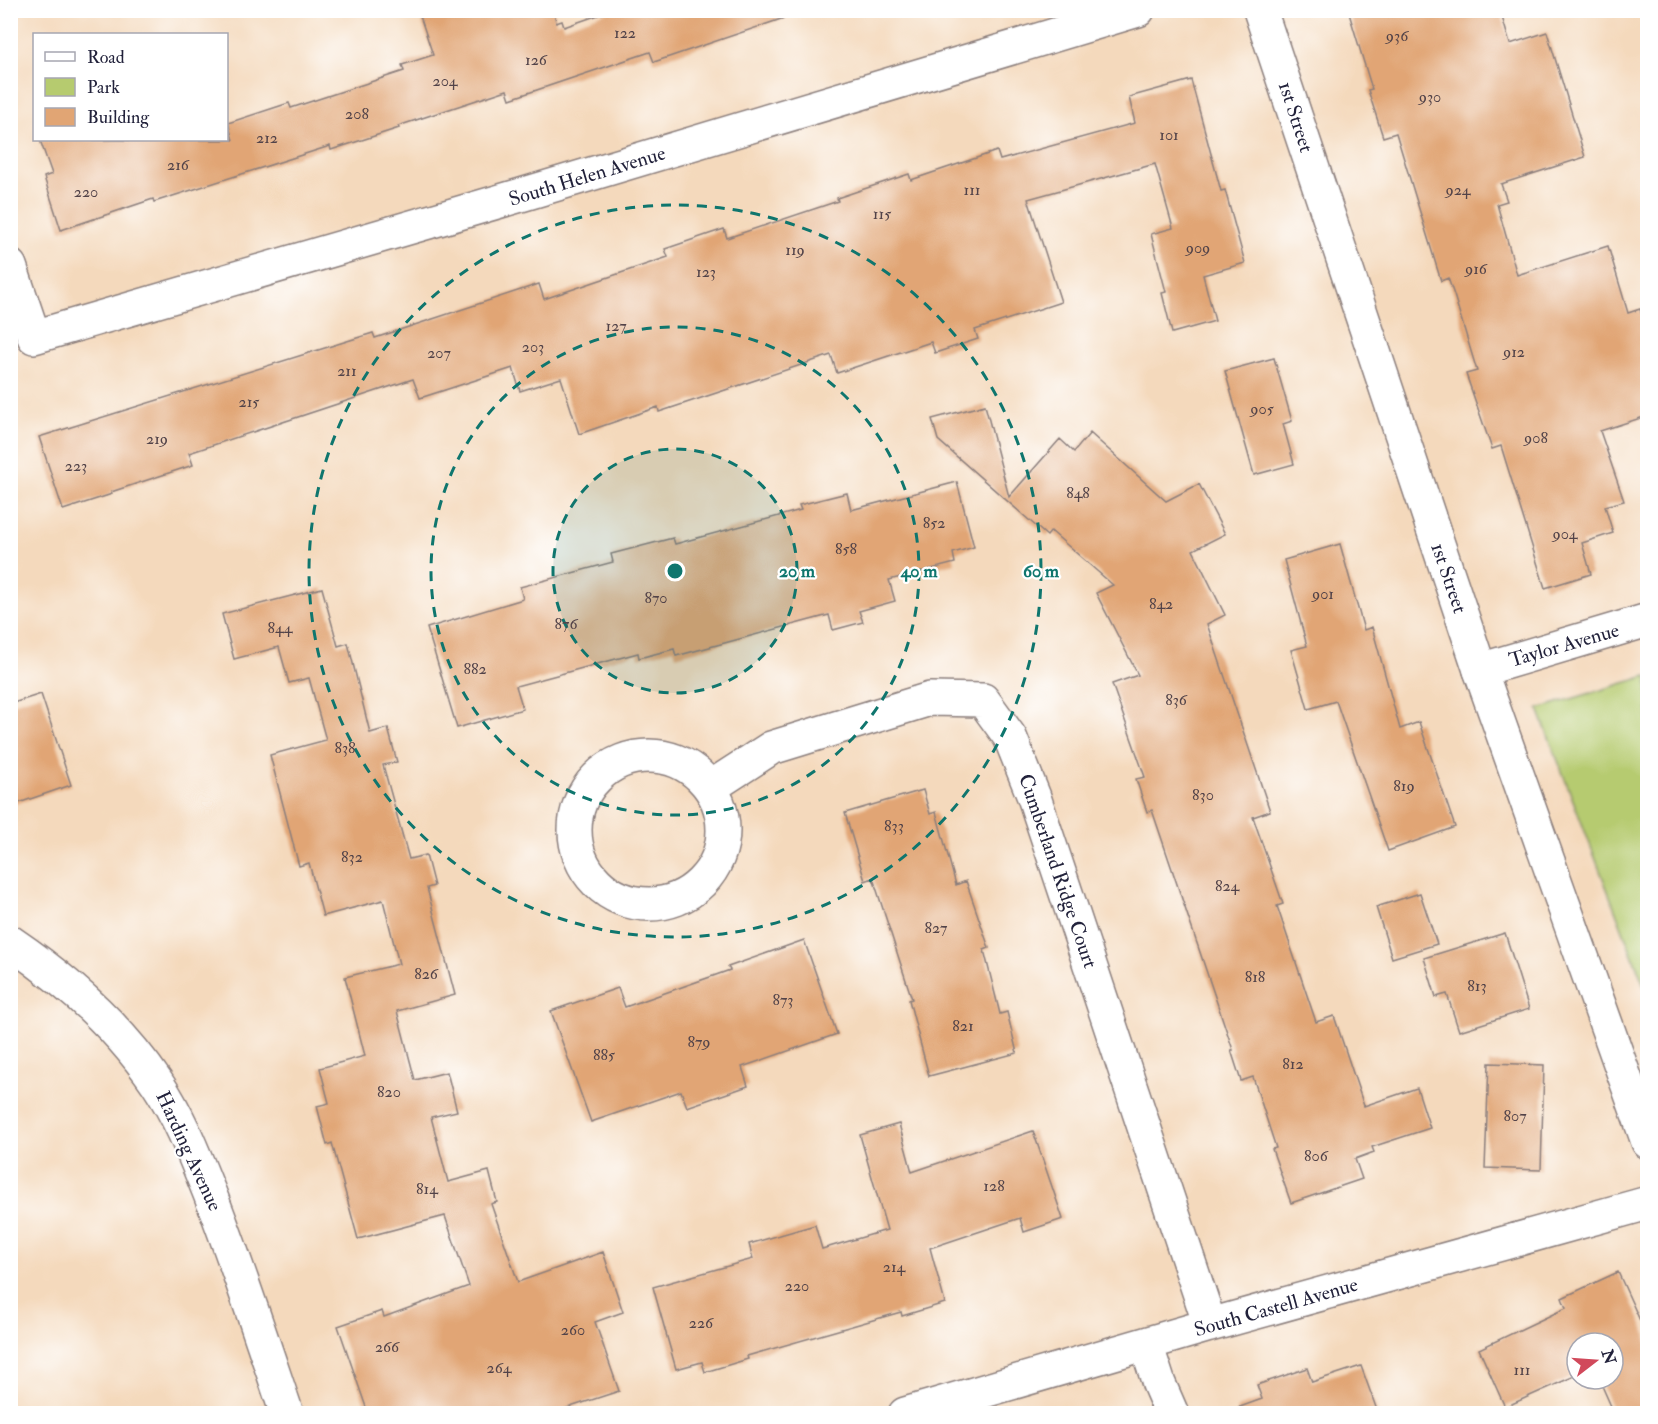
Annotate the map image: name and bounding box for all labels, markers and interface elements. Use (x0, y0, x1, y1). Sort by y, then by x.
house number: 122 (614, 23, 636, 43)
house number: 936 (1385, 26, 1409, 46)
legend (33, 33, 228, 141)
text: Road (87, 46, 125, 69)
house number: 126 (525, 50, 548, 70)
house number: 204 (433, 71, 459, 91)
text: Park (87, 76, 120, 99)
street label: 1st Street (1273, 78, 1319, 156)
house number: 930 (1418, 87, 1441, 107)
house number: 208 (345, 104, 369, 124)
text: Building (87, 106, 150, 129)
house number: 101 (1159, 125, 1179, 145)
house number: 212 (256, 128, 278, 148)
street label: South Helen Avenue (506, 140, 668, 212)
house number: 216 (167, 155, 190, 175)
house number: 111 (963, 180, 981, 200)
house number: 924 (1445, 180, 1472, 200)
house number: 220 (74, 182, 98, 202)
house number: 115 (873, 204, 891, 224)
house number: 909 (1185, 238, 1210, 258)
house number: 119 (785, 240, 805, 260)
house number: 916 (1464, 259, 1488, 279)
house number: 123 (696, 262, 716, 282)
house number: 127 (605, 316, 627, 336)
house number: 203 (522, 337, 544, 357)
house number: 912 (1502, 342, 1525, 362)
house number: 207 (427, 343, 451, 363)
house number: 211 (337, 361, 357, 381)
house number: 215 (239, 392, 259, 412)
house number: 905 (1249, 399, 1274, 419)
house number: 908 (1523, 428, 1548, 448)
house number: 219 (146, 429, 168, 449)
house number: 223 (65, 456, 87, 476)
house number: 848 (1066, 483, 1090, 503)
house number: 852 (923, 513, 945, 533)
house number: 904 (1552, 524, 1579, 544)
house number: 858 (835, 539, 858, 559)
street label: 1st Street (1425, 539, 1473, 617)
text: 20 m (779, 560, 816, 583)
text: 40 m (900, 560, 938, 583)
text: 60 m (1023, 560, 1060, 583)
centre of rings (665, 561, 685, 581)
house number: 901 (1311, 584, 1334, 604)
house number: 870 (644, 588, 668, 608)
house number: 842 (1149, 594, 1173, 614)
house number: 876 (555, 614, 578, 634)
street label: Taylor Avenue (1506, 617, 1622, 673)
house number: 844 (268, 618, 294, 638)
house number: 882 (463, 659, 487, 679)
house number: 836 (1165, 690, 1188, 710)
house number: 838 (334, 738, 356, 758)
street label: Cumberland Ridge Court (1013, 771, 1103, 972)
house number: 819 (1393, 776, 1415, 796)
house number: 830 (1192, 785, 1214, 805)
house number: 833 (884, 816, 904, 836)
house number: 832 (341, 847, 363, 867)
house number: 824 (1215, 876, 1240, 896)
house number: 827 (925, 918, 948, 938)
house number: 826 (414, 964, 439, 984)
house number: 818 (1245, 967, 1266, 987)
house number: 813 (1467, 976, 1487, 996)
house number: 873 (773, 990, 794, 1010)
house number: 821 (952, 1016, 974, 1036)
house number: 879 (687, 1032, 711, 1052)
house number: 885 (593, 1045, 615, 1065)
house number: 812 (1282, 1054, 1304, 1074)
house number: 820 (377, 1082, 401, 1102)
street label: Harding Avenue (150, 1087, 228, 1215)
house number: 807 (1503, 1106, 1527, 1126)
house number: 806 (1304, 1146, 1329, 1166)
house number: 128 (983, 1176, 1005, 1196)
house number: 814 (416, 1179, 439, 1199)
house number: 214 (883, 1257, 907, 1277)
street label: South Castell Avenue (1191, 1272, 1361, 1342)
house number: 220 (785, 1276, 809, 1296)
house number: 226 (689, 1313, 714, 1333)
house number: 260 (561, 1320, 585, 1340)
north arrow (1565, 1331, 1625, 1391)
house number: 266 (375, 1337, 400, 1357)
text: N (1596, 1346, 1620, 1367)
house number: 264 (487, 1358, 513, 1378)
house number: 111 (1513, 1360, 1531, 1380)

